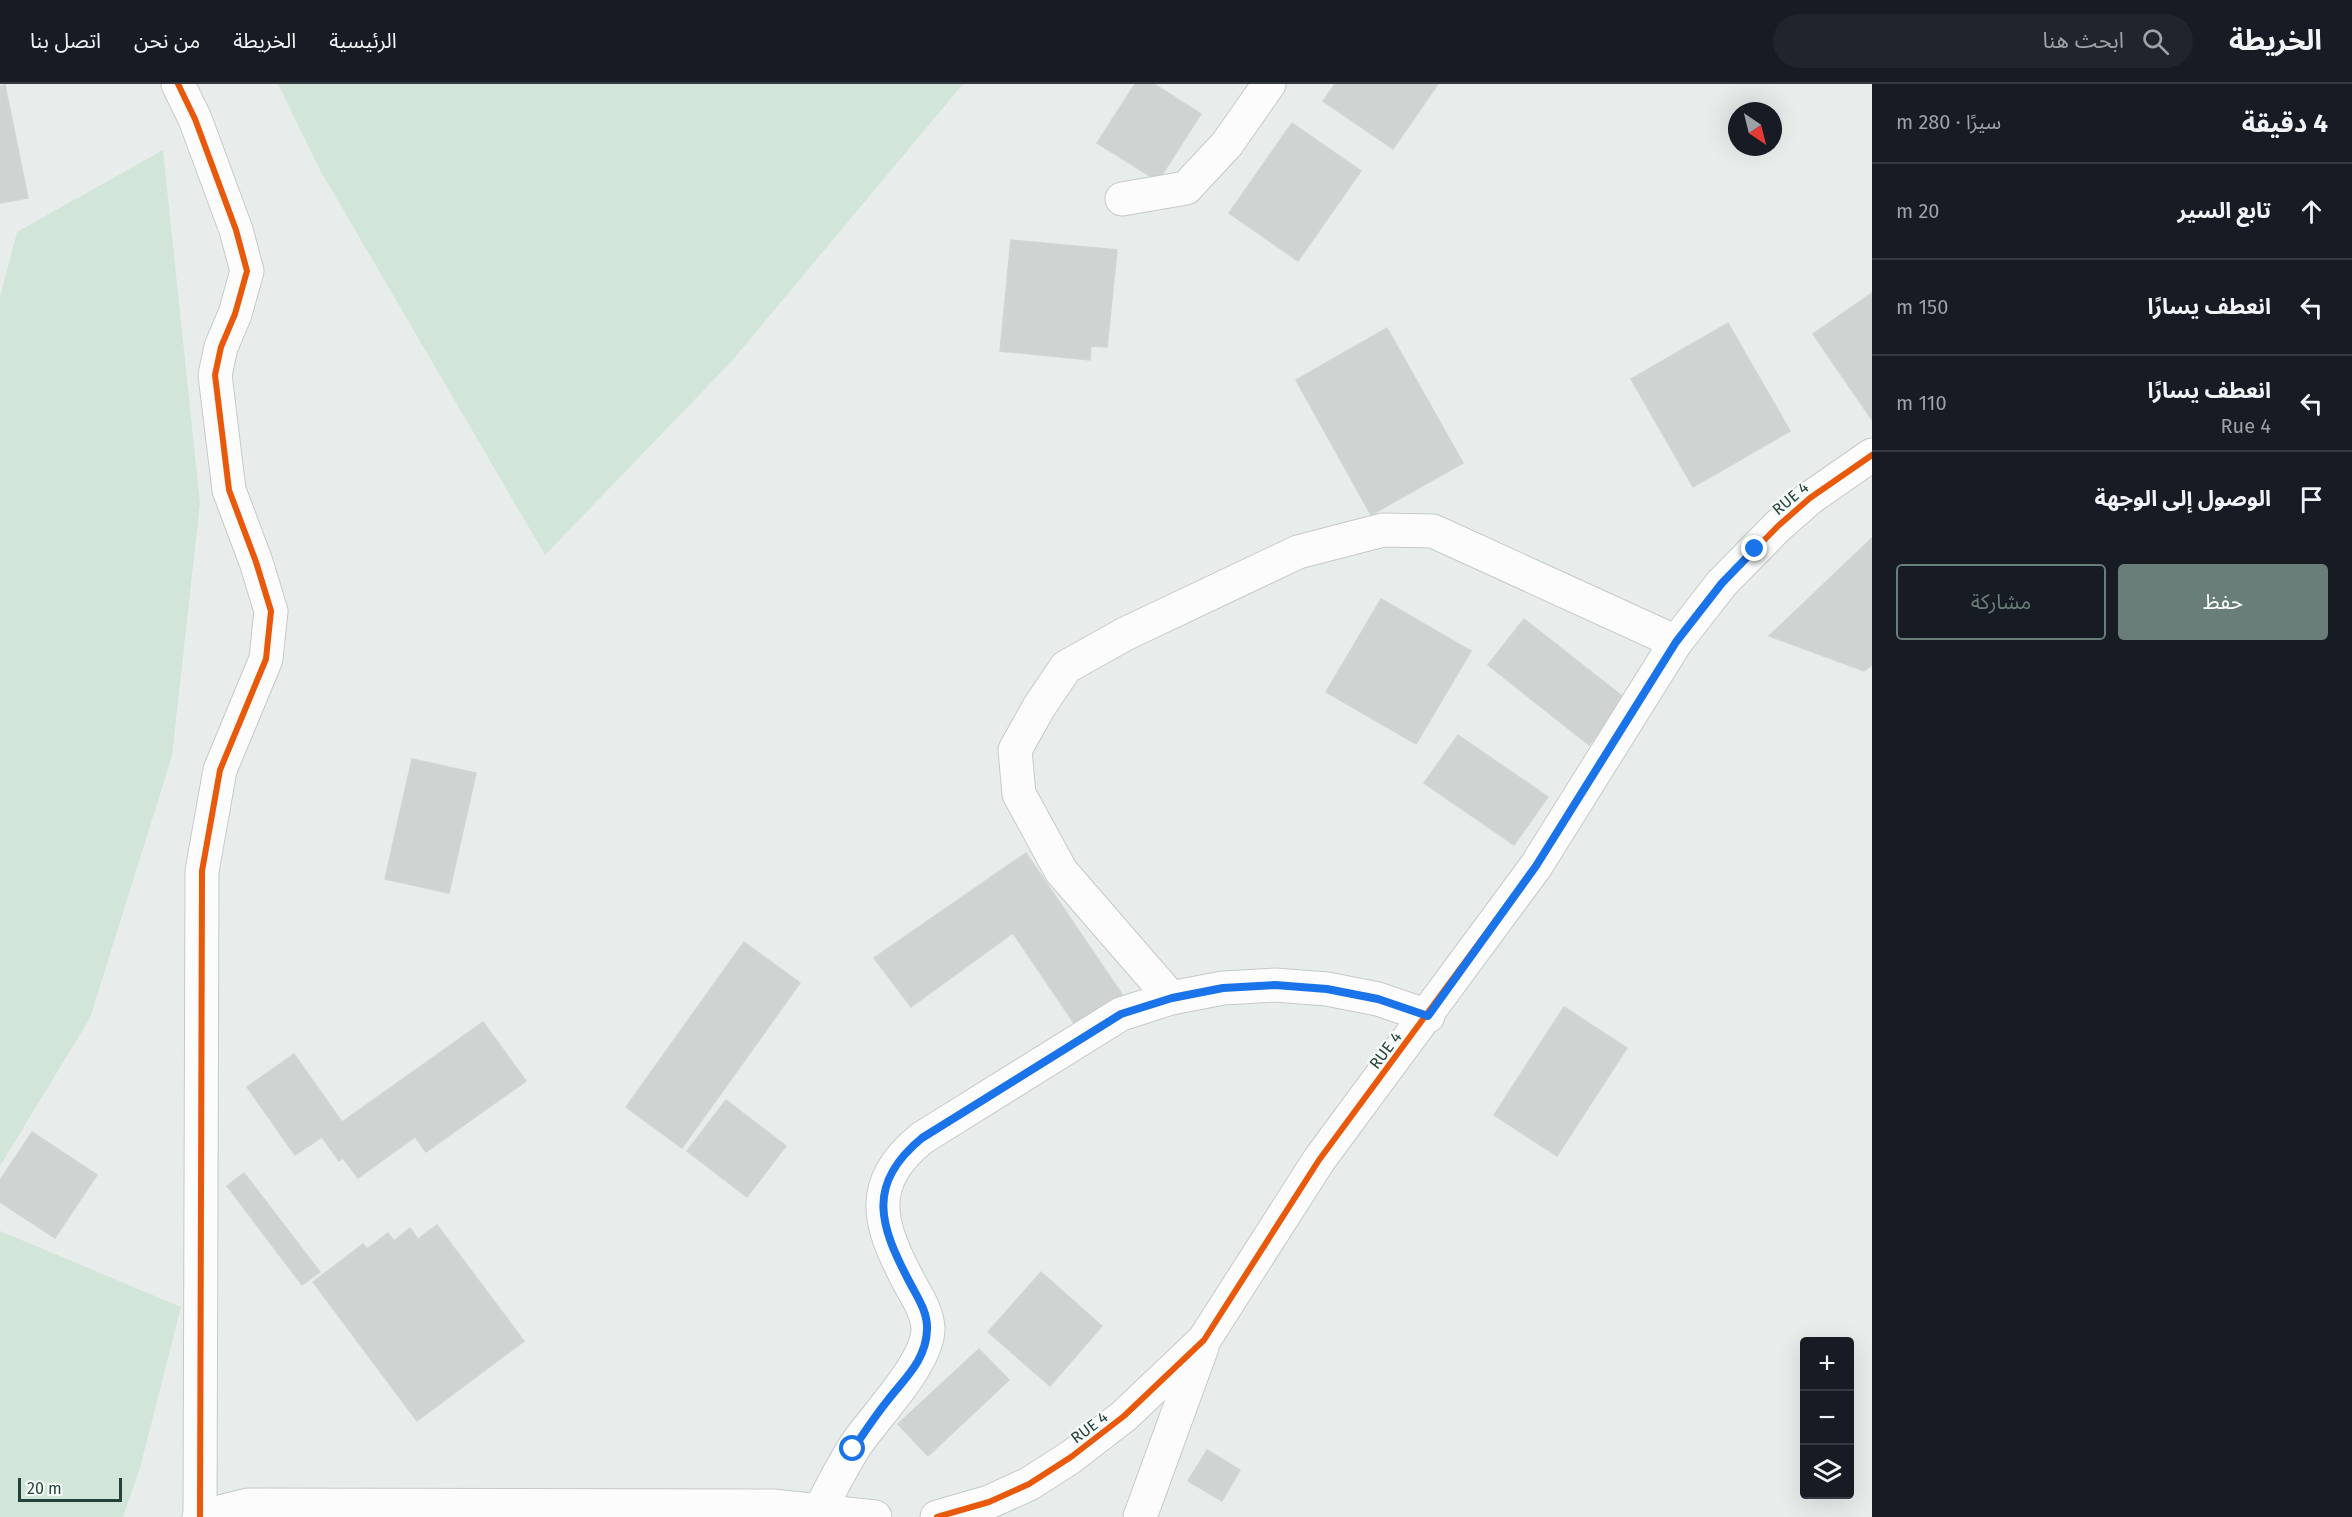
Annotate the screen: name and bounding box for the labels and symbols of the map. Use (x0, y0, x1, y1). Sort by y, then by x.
north arrow (1728, 102, 1782, 156)
street label: RUE 4 (1768, 477, 1813, 519)
route end (1741, 535, 1767, 561)
street label: RUE 4 (1365, 1028, 1406, 1073)
street label: RUE 4 (1067, 1407, 1112, 1447)
route start (839, 1435, 865, 1461)
scale bar (18, 1475, 122, 1502)

